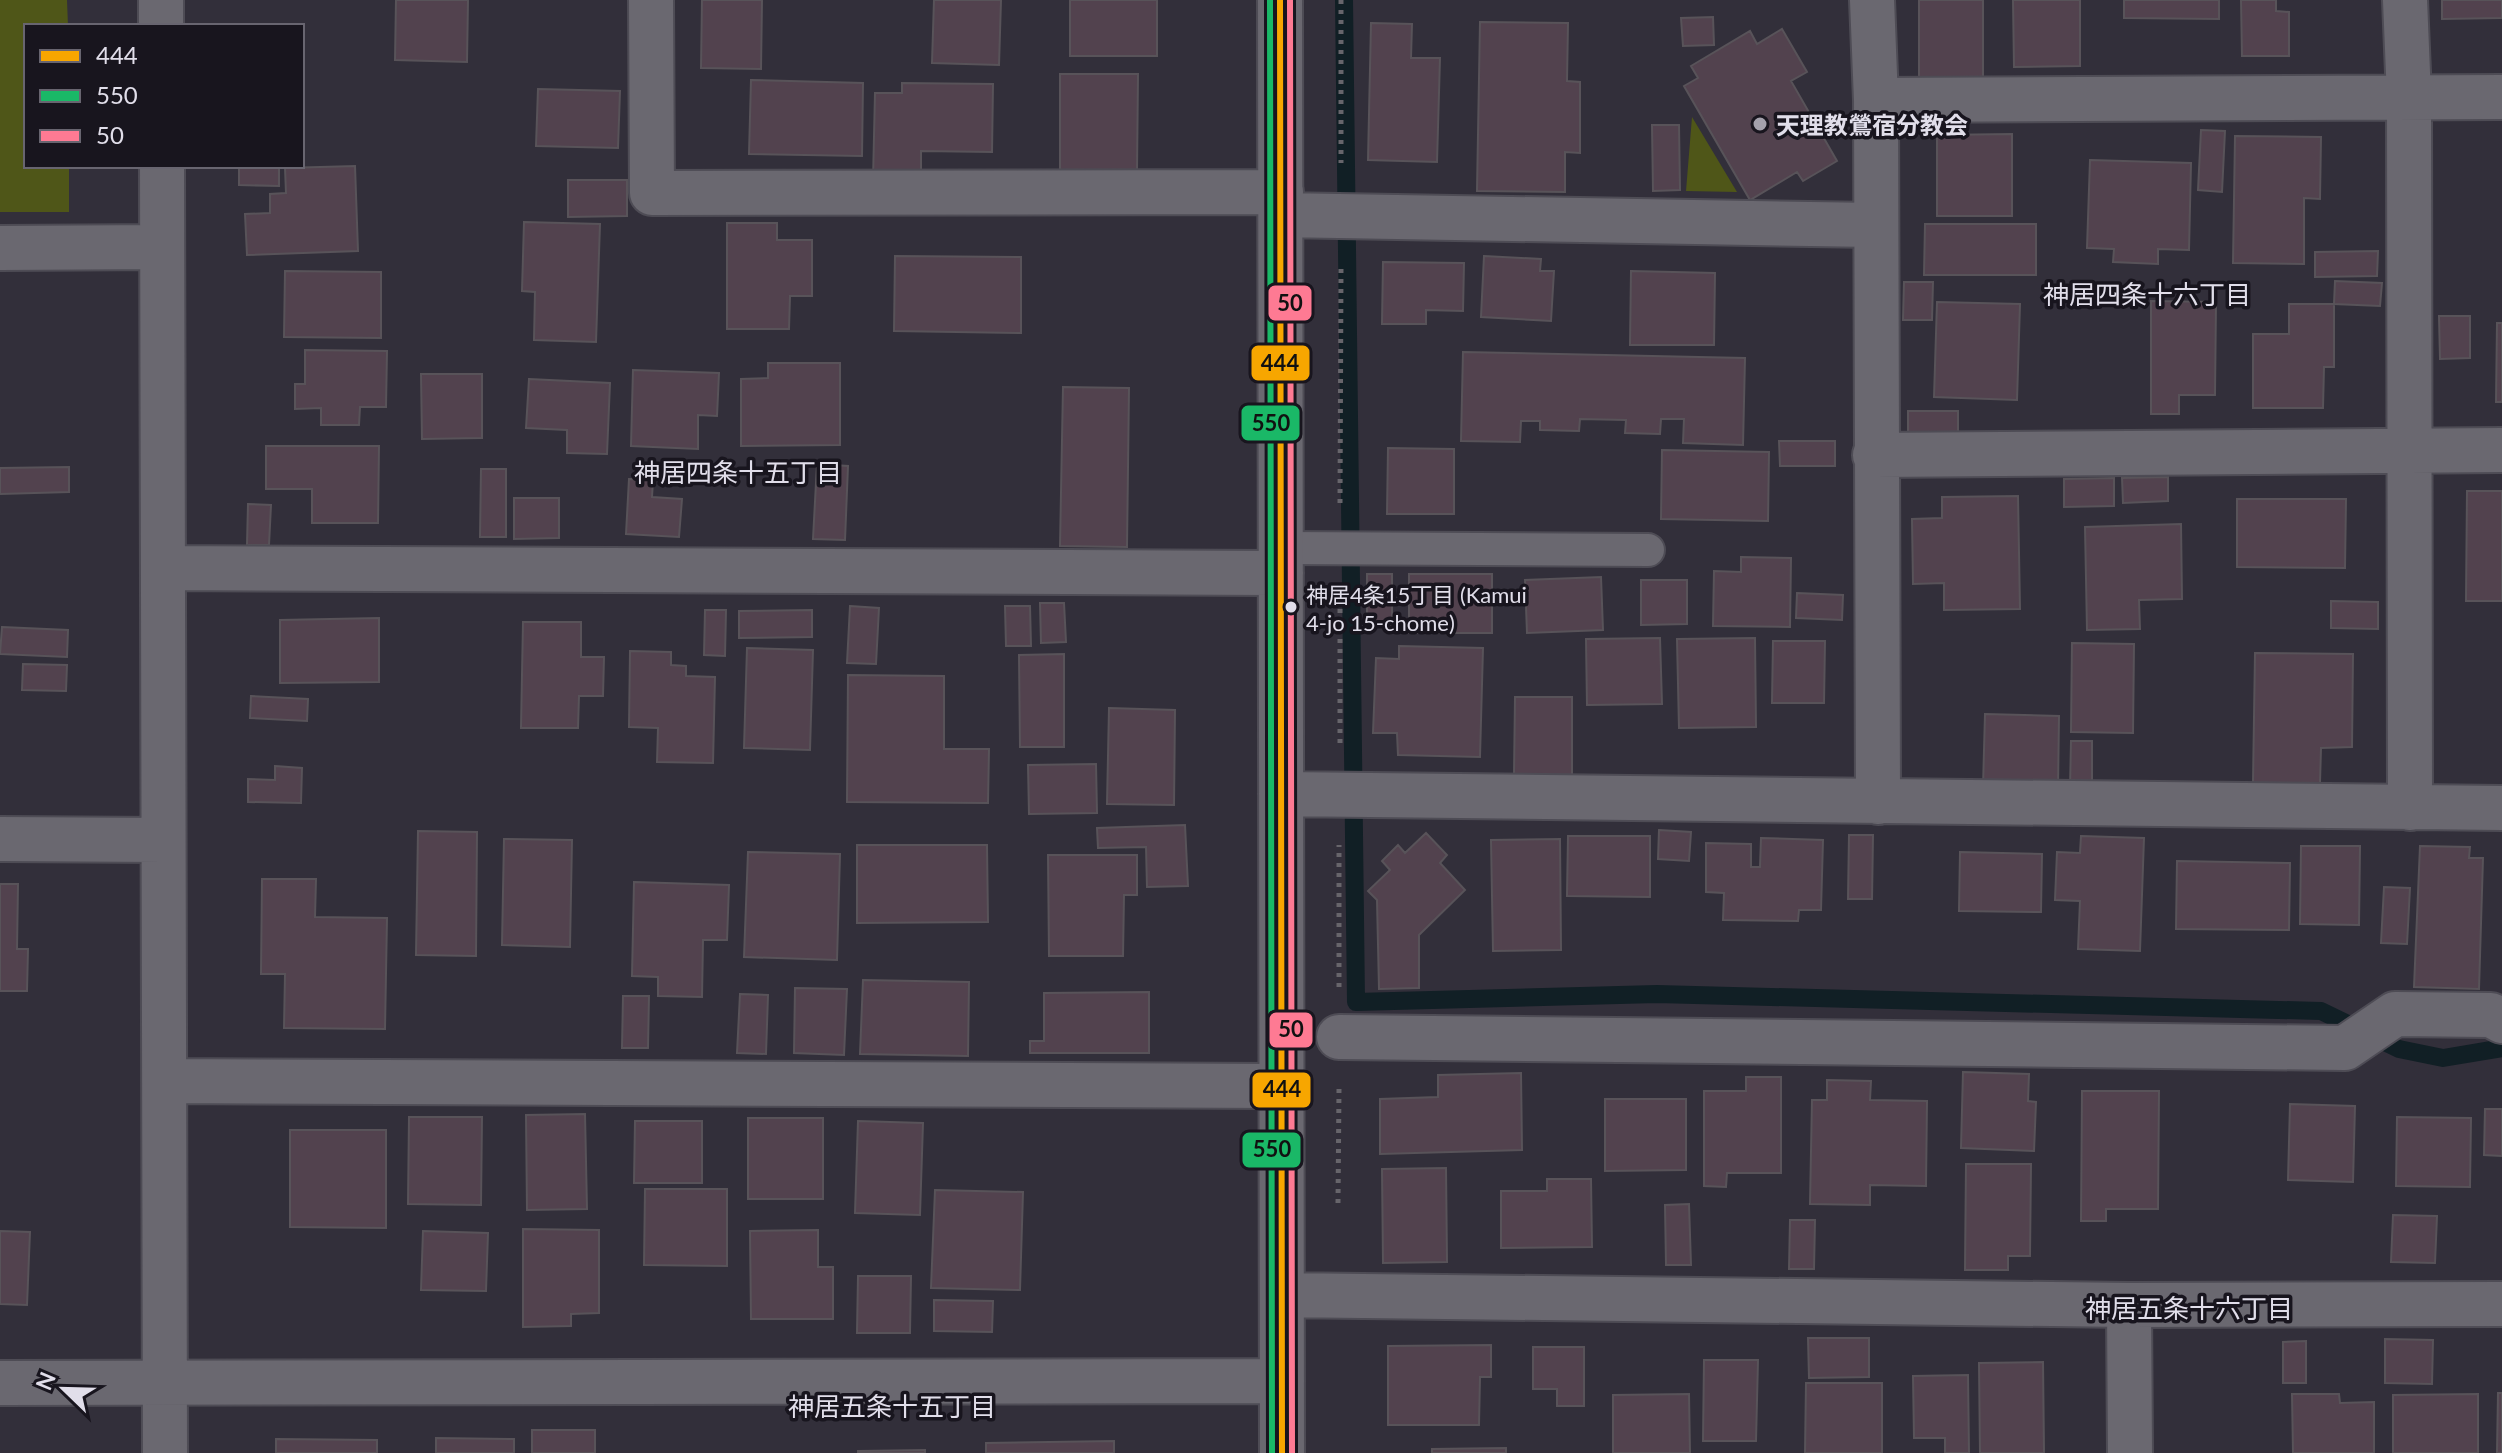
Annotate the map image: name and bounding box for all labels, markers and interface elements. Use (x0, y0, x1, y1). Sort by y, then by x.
legend (24, 24, 304, 168)
text: 444 (96, 40, 138, 69)
text: 550 (96, 80, 138, 109)
place label: 天理教鶯宿分教会 (1776, 110, 1968, 139)
marker: 天理教鶯宿分教会 (1751, 115, 1769, 133)
text: 50 (96, 120, 124, 149)
district label: 神居四条十六丁目 (2043, 278, 2251, 310)
line badge: 50 (1267, 284, 1313, 322)
text: 50 (1277, 289, 1303, 316)
line badge: 444 (1250, 344, 1311, 382)
text: 444 (1261, 349, 1299, 376)
line badge: 550 (1240, 404, 1301, 442)
text: 550 (1252, 409, 1290, 436)
district label: 神居四条十五丁目 (634, 456, 842, 488)
place label: 神居4条15丁目 (Kamui 4-jo 15-chome) (1306, 581, 1527, 636)
marker: 神居4条15丁目 (Kamui 4-jo 15-chome) (1283, 599, 1299, 615)
line badge: 50 (1268, 1011, 1314, 1049)
text: 50 (1278, 1015, 1304, 1042)
line badge: 444 (1251, 1071, 1312, 1109)
text: 444 (1263, 1075, 1301, 1102)
line badge: 550 (1241, 1131, 1302, 1169)
text: 550 (1253, 1135, 1291, 1162)
district label: 神居五条十六丁目 (2085, 1292, 2293, 1324)
north arrow (24, 1349, 104, 1429)
text: N (29, 1368, 61, 1394)
district label: 神居五条十五丁目 (788, 1390, 996, 1422)

